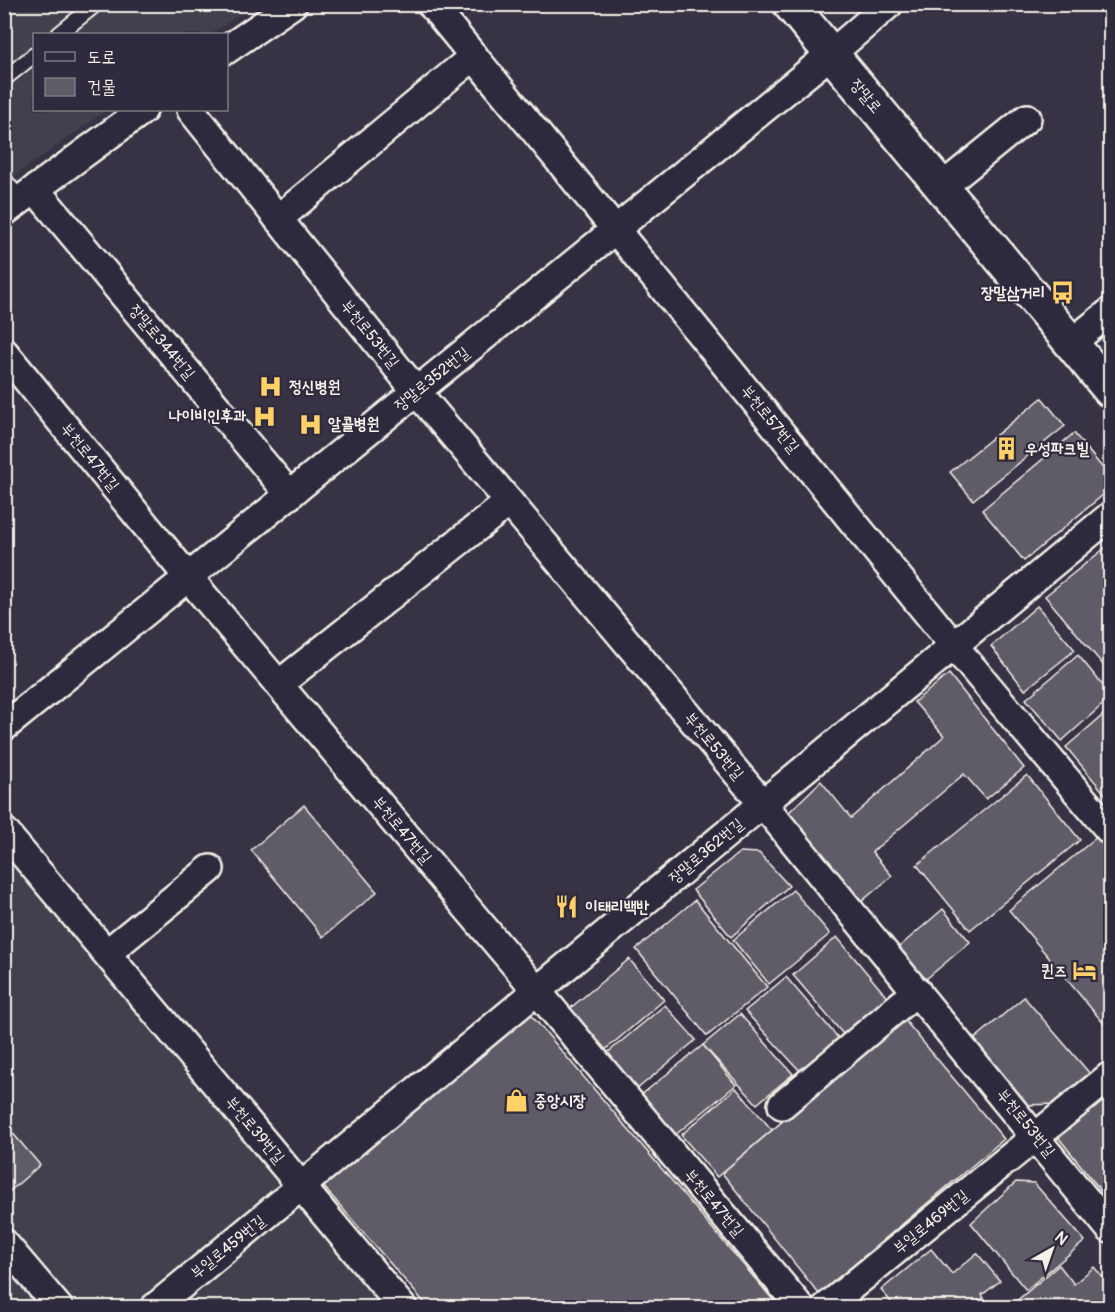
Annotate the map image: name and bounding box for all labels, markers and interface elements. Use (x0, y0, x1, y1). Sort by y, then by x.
legend (33, 33, 228, 111)
text: 도로 (87, 46, 116, 69)
street label: 장말로 (846, 75, 886, 117)
text: 건물 (87, 76, 116, 99)
bus stop icon: 장말삼거리 (1050, 280, 1076, 306)
place label: 장말삼거리 (981, 283, 1045, 303)
street label: 부천로53번길 (336, 296, 404, 372)
street label: 장말로344번길 (125, 300, 199, 384)
street label: 장말로352번길 (390, 343, 474, 415)
hospital icon: 정신병원 (258, 374, 284, 400)
place label: 정신병원 (289, 377, 341, 397)
street label: 부천로57번길 (737, 381, 803, 457)
hospital icon: 나이비인후과 (251, 403, 277, 429)
place label: 나이비인후과 (169, 406, 246, 426)
hospital icon: 알콜병원 (297, 411, 323, 437)
place label: 알콜병원 (328, 414, 380, 434)
street label: 부천로47번길 (56, 419, 124, 495)
building icon: 우성파크빌 (994, 436, 1020, 462)
place label: 우성파크빌 (1025, 439, 1090, 459)
street label: 부천로53번길 (680, 708, 748, 784)
street label: 부천로47번길 (368, 792, 436, 868)
street label: 장말로362번길 (665, 814, 748, 888)
restaurant icon: 이태리백반 (554, 894, 580, 920)
place label: 이태리백반 (585, 897, 650, 917)
hotel icon: 퀸즈 (1072, 958, 1098, 984)
place label: 퀸즈 (1041, 961, 1067, 981)
street label: 부천로53번길 (992, 1085, 1060, 1161)
shop icon: 중앙시장 (503, 1088, 529, 1114)
place label: 중앙시장 (534, 1091, 586, 1111)
street label: 부천로39번길 (221, 1092, 289, 1168)
street label: 부천로47번길 (680, 1165, 748, 1241)
street label: 부일로469번길 (889, 1185, 973, 1258)
street label: 부일로459번길 (187, 1211, 270, 1283)
north arrow (1022, 1219, 1082, 1279)
text: N (1050, 1227, 1072, 1250)

